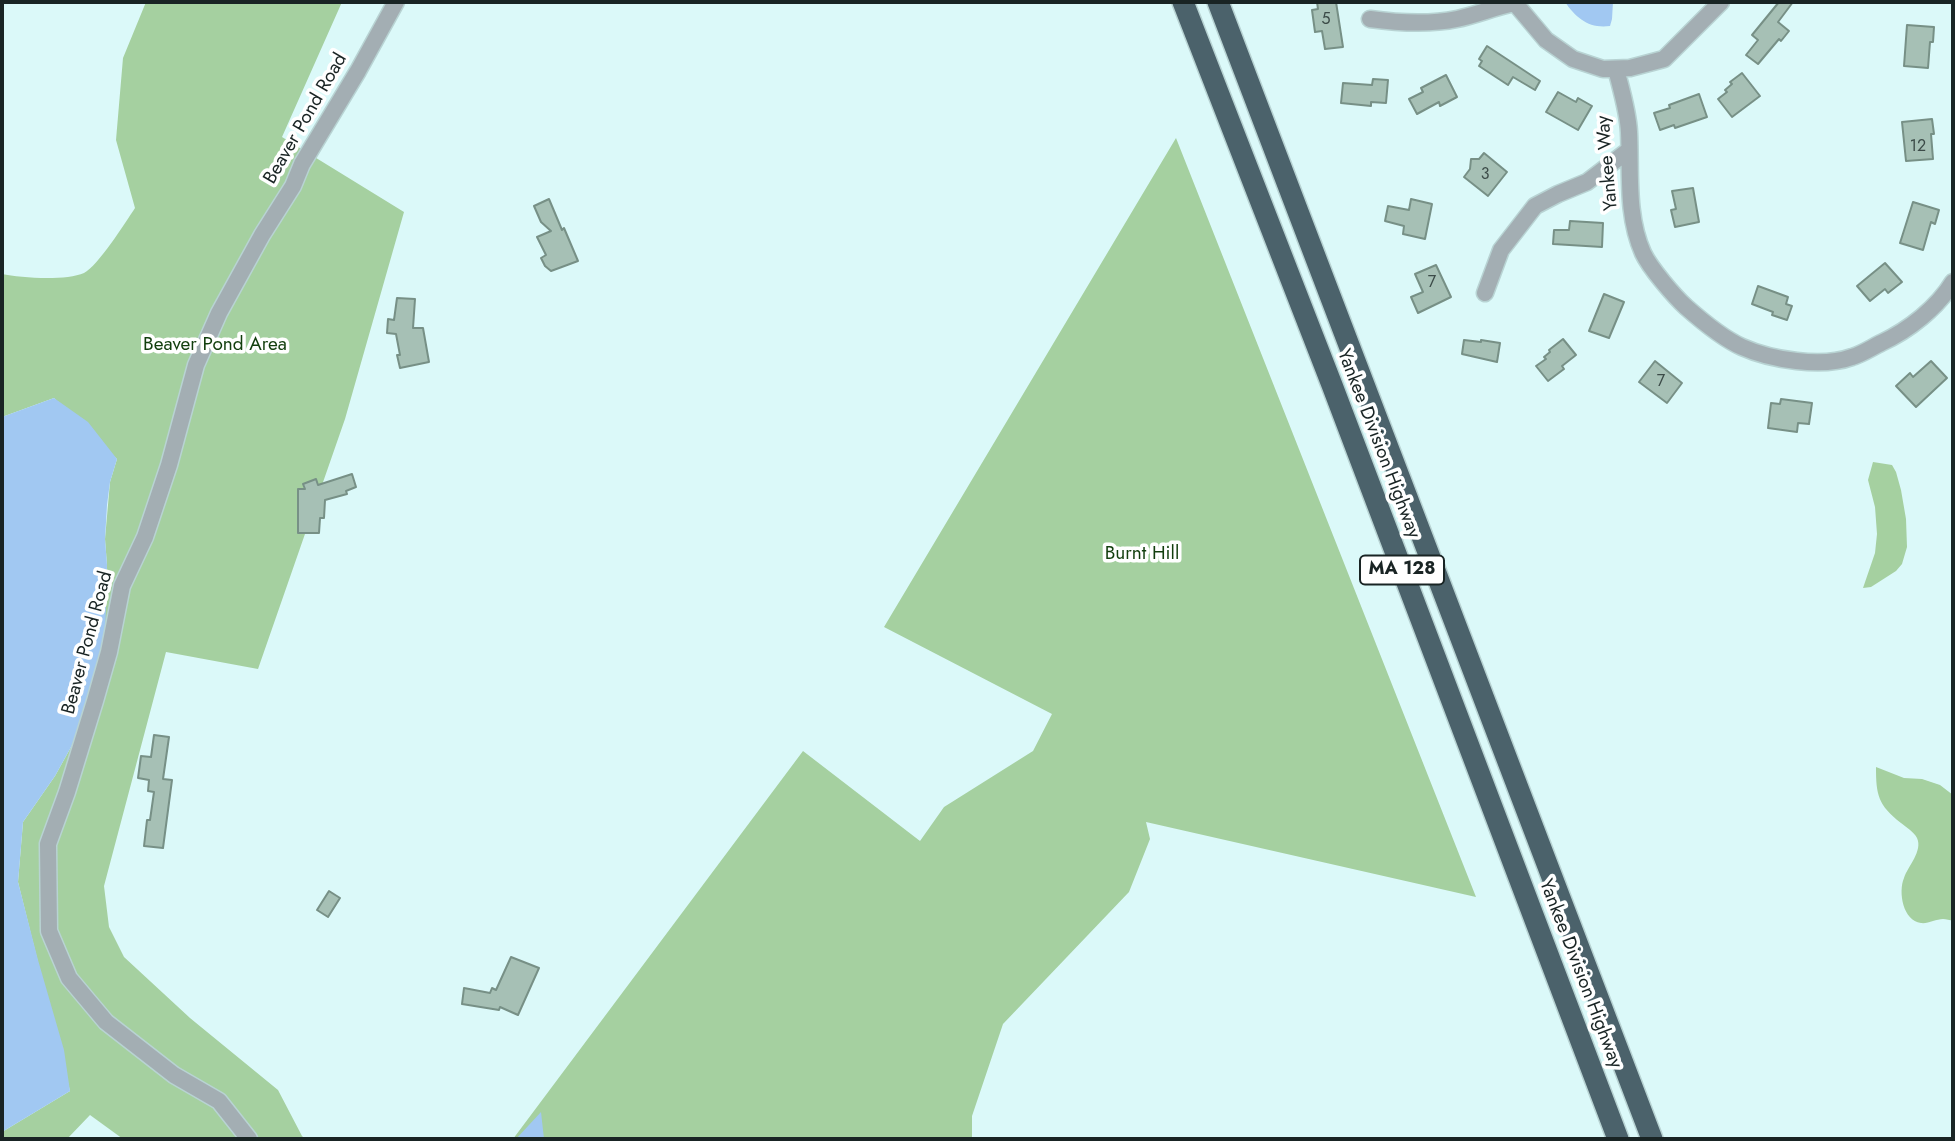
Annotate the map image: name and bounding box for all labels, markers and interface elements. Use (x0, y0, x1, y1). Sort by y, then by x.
house number: 5 (1321, 10, 1331, 30)
street label: Beaver Pond Road (259, 50, 353, 188)
street label: Yankee Way (1592, 114, 1624, 212)
house number: 12 (1910, 137, 1926, 157)
house number: 3 (1481, 165, 1489, 185)
house number: 7 (1428, 273, 1436, 293)
park label: Beaver Pond Area (143, 334, 287, 356)
street label: Yankee Division Highway (1331, 346, 1425, 542)
house number: 7 (1657, 372, 1665, 392)
park label: Burnt Hill (1105, 543, 1179, 565)
road number: MA 128 (1360, 556, 1444, 584)
street label: Beaver Pond Road (58, 569, 118, 717)
street label: Yankee Division Highway (1533, 876, 1627, 1072)

